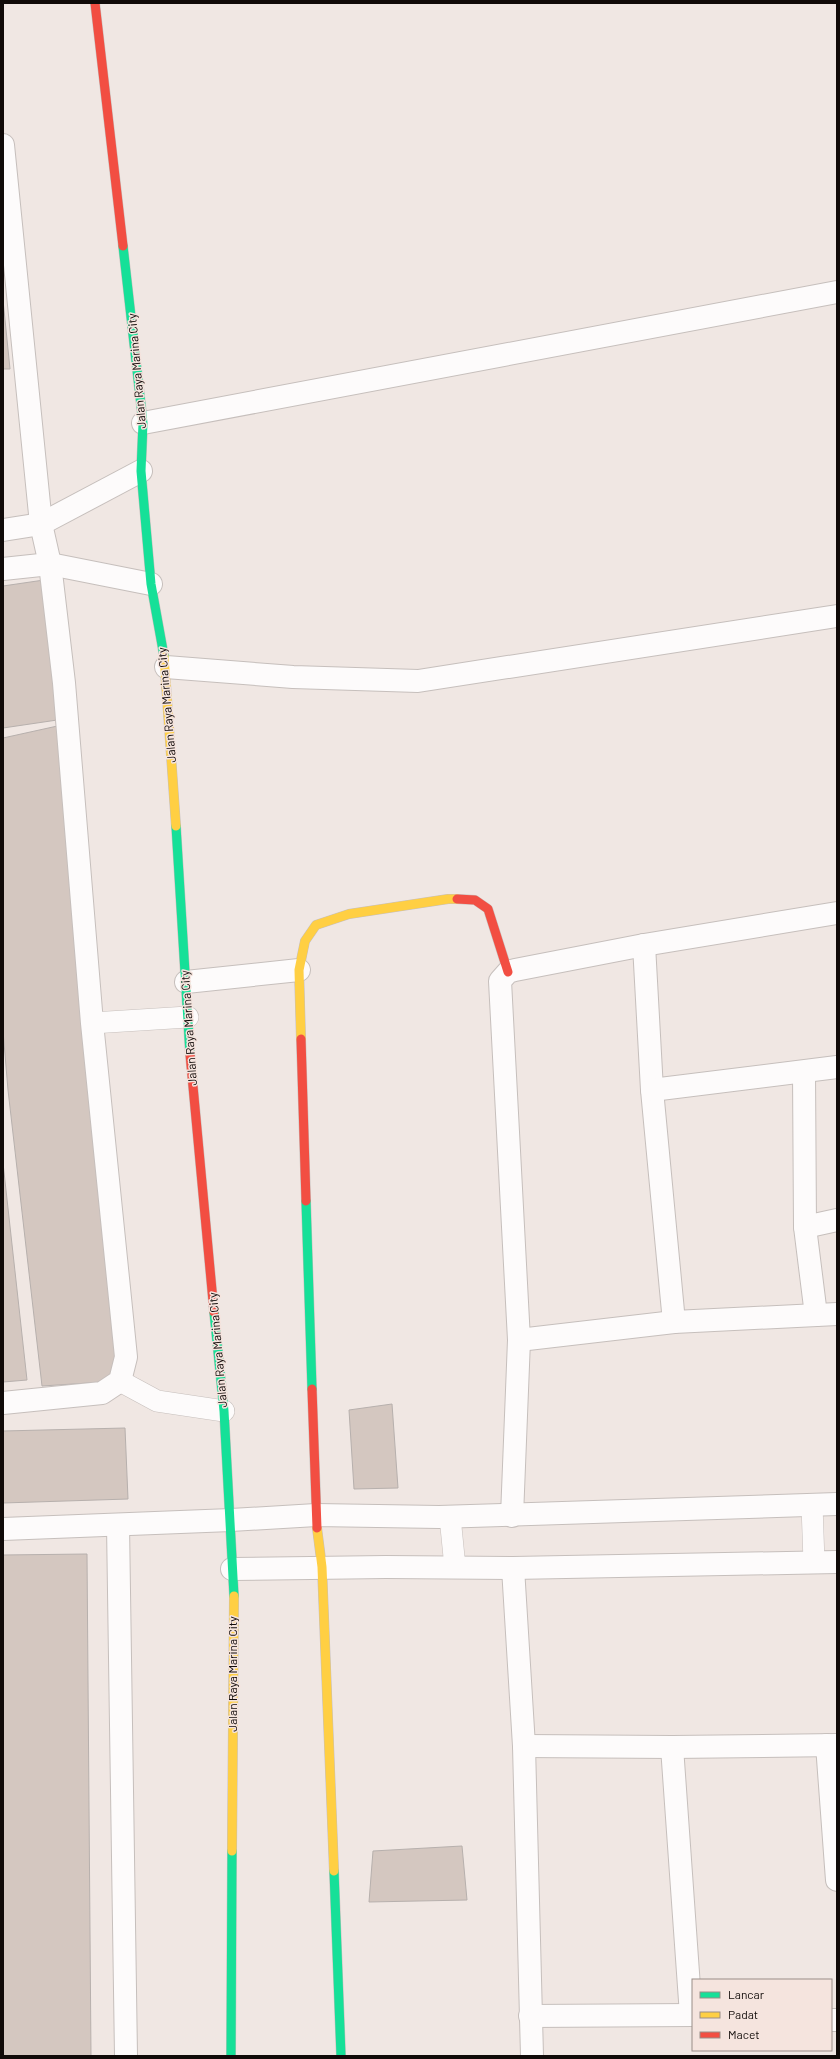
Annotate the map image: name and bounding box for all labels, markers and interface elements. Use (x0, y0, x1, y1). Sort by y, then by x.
street label: Jalan Raya Marina City (124, 312, 148, 429)
street label: Jalan Raya Marina City (154, 646, 178, 763)
street label: Jalan Raya Marina City (177, 969, 199, 1086)
street label: Jalan Raya Marina City (205, 1291, 229, 1408)
street label: Jalan Raya Marina City (225, 1616, 239, 1732)
legend (692, 1979, 832, 2051)
text: Lancar (728, 1987, 765, 2001)
text: Padat (728, 2007, 758, 2021)
text: Macet (728, 2027, 760, 2041)

